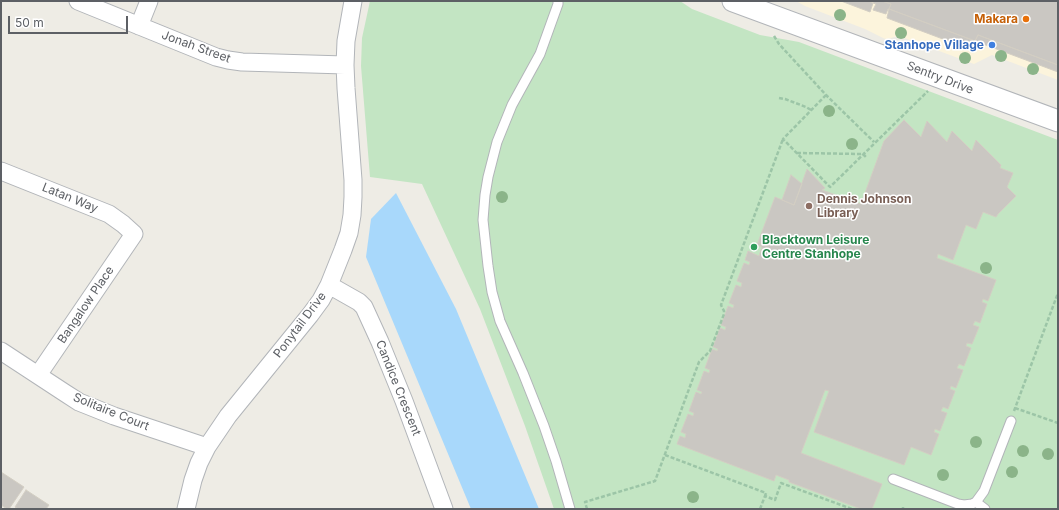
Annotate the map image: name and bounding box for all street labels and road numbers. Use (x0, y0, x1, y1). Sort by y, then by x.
street label: Jonah Street (160, 28, 232, 66)
street label: Sentry Drive (905, 59, 975, 97)
street label: Latan Way (40, 180, 100, 216)
street label: Bangalow Place (55, 264, 117, 346)
street label: Ponytail Drive (271, 289, 329, 361)
street label: Candice Crescent (372, 338, 424, 438)
street label: Solitaire Court (71, 390, 151, 434)

